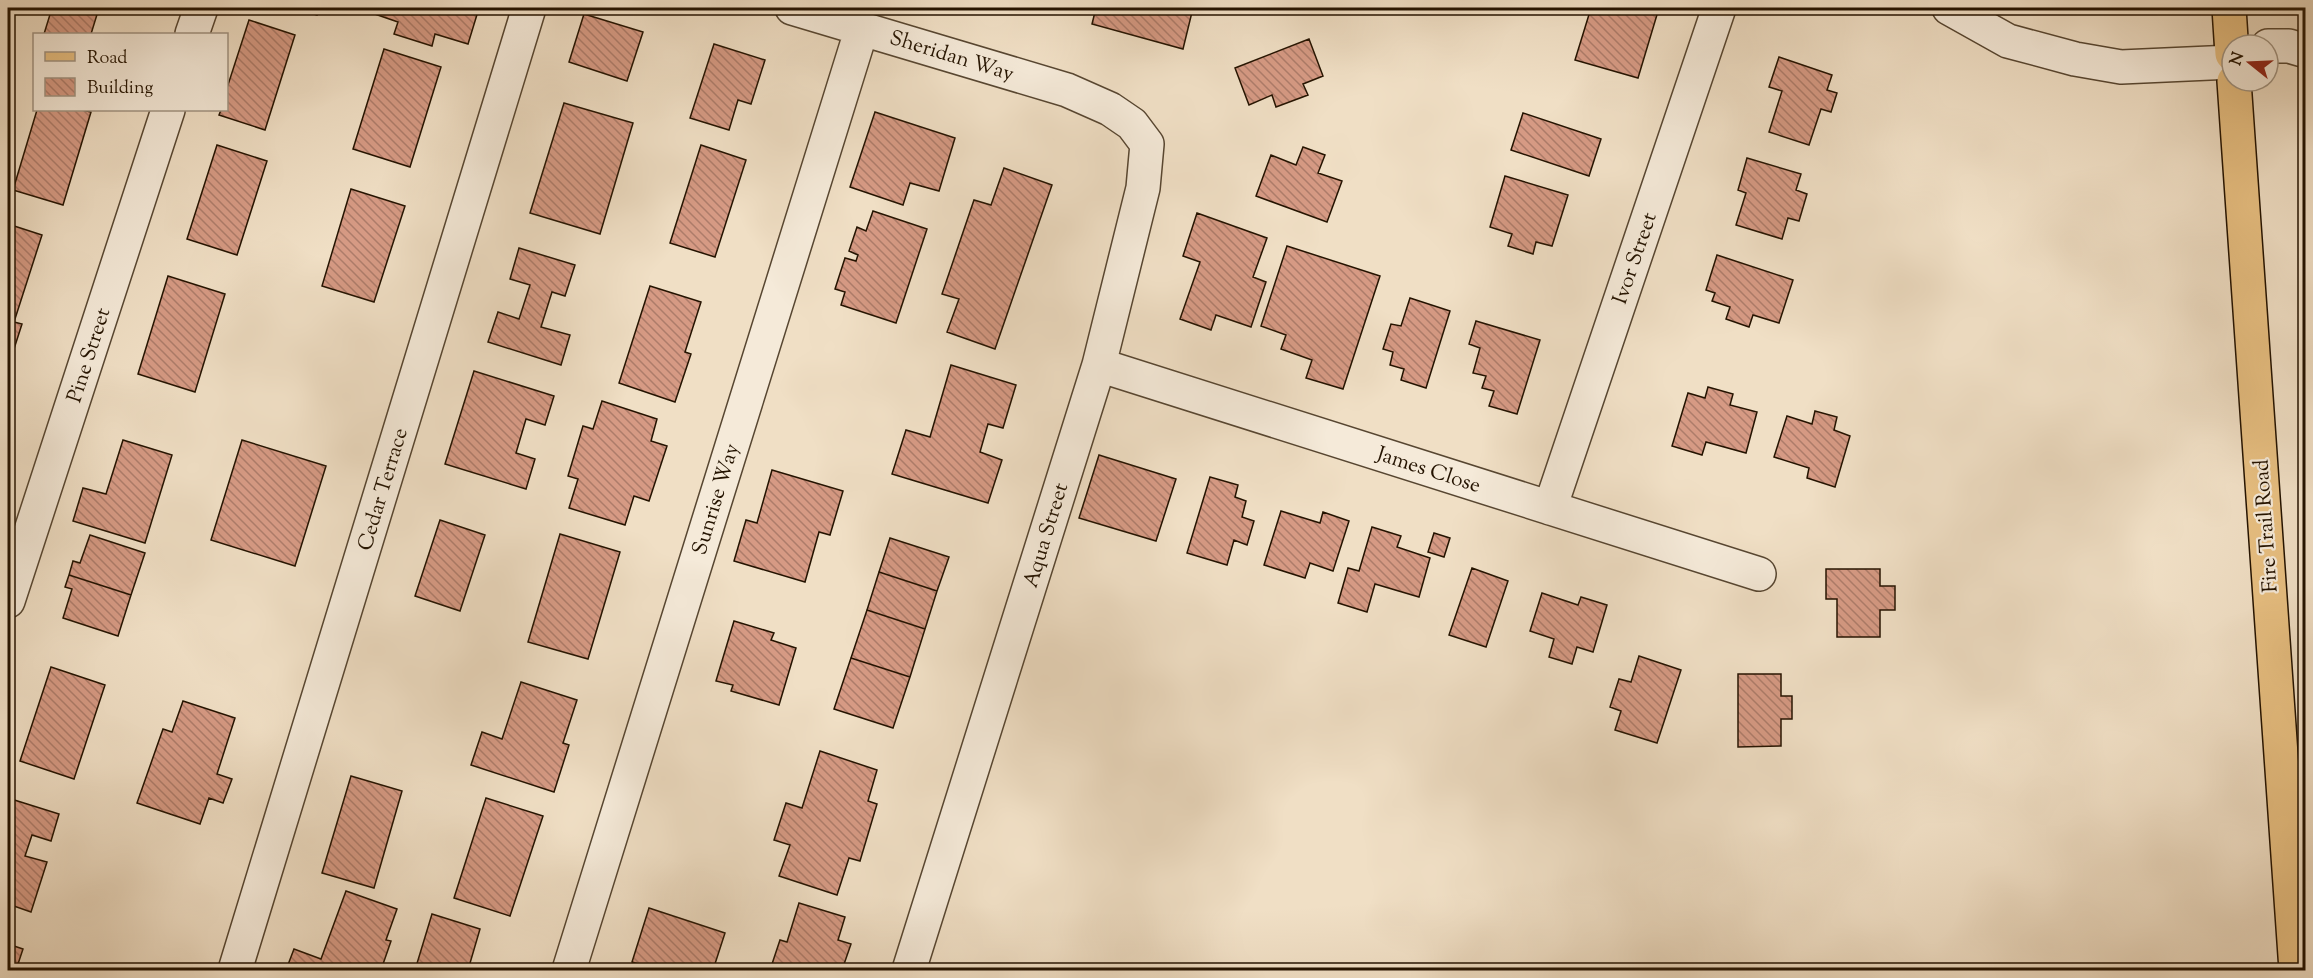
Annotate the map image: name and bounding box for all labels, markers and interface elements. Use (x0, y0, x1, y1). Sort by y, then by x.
street label: Sheridan Way (886, 24, 1018, 90)
legend (33, 33, 228, 111)
north arrow (2220, 33, 2280, 93)
text: Road (87, 46, 127, 72)
text: N (2225, 49, 2251, 69)
text: Building (87, 76, 153, 102)
street label: Ivor Street (1606, 209, 1666, 309)
street label: Pine Street (60, 304, 119, 407)
street label: Cedar Terrace (351, 425, 417, 555)
street label: Sunrise Way (686, 440, 748, 559)
street label: James Close (1372, 440, 1484, 502)
street label: Fire Trail Road (2247, 458, 2287, 593)
street label: Aqua Street (1017, 480, 1077, 592)

